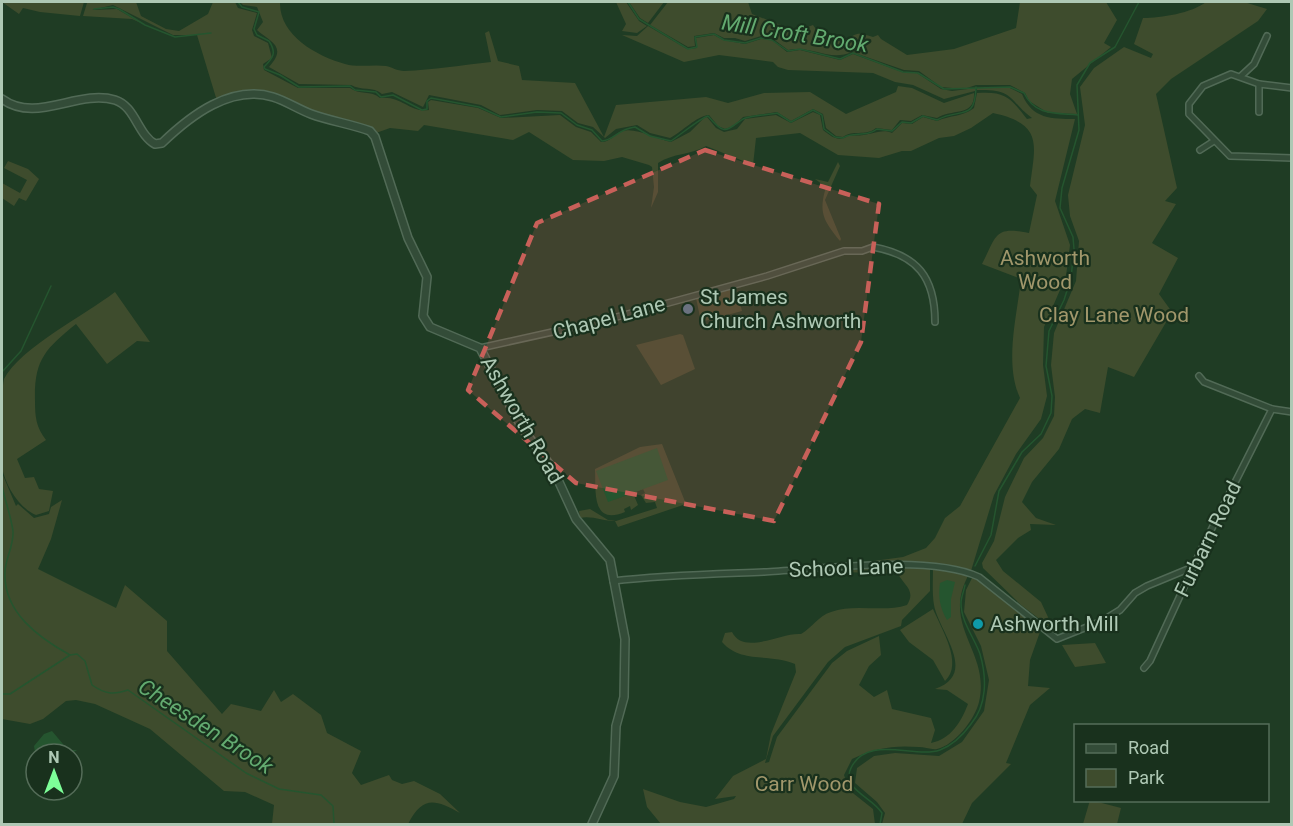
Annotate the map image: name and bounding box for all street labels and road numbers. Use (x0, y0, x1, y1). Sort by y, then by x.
street label: Chapel Lane (550, 291, 668, 345)
street label: Ashworth Road (476, 352, 568, 488)
street label: Furbarn Road (1170, 477, 1246, 601)
street label: School Lane (788, 554, 904, 582)

